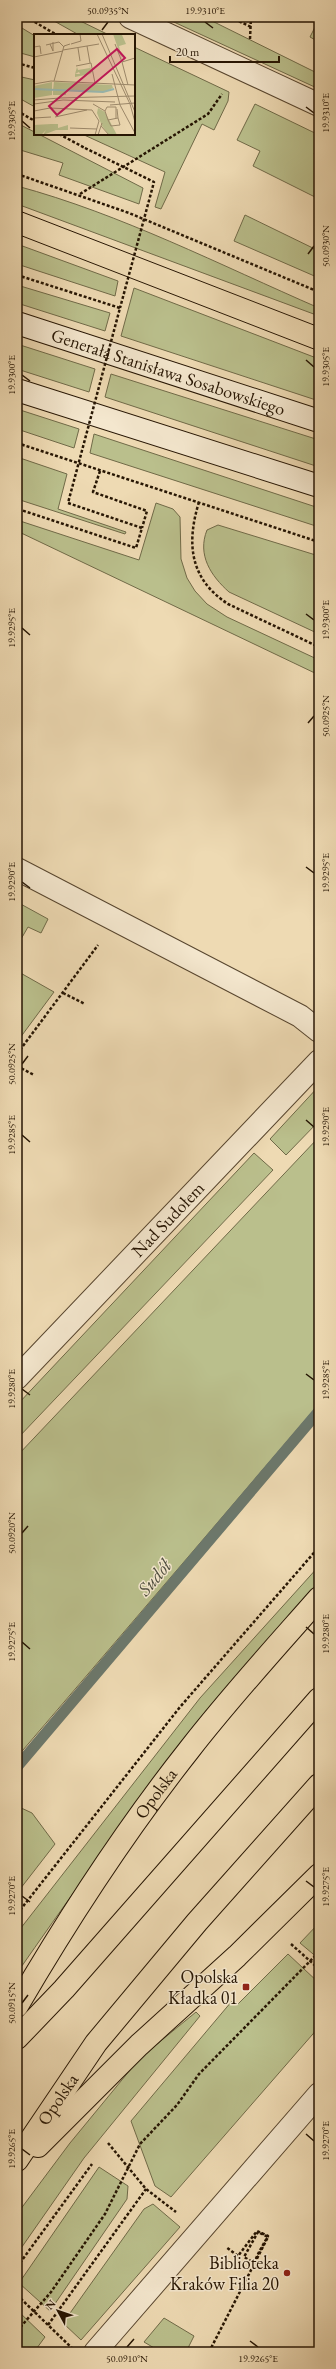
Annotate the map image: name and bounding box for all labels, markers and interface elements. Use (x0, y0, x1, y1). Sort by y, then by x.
text: 50.0935°N (87, 4, 129, 17)
text: 19.9310°E (185, 4, 225, 17)
inset map (34, 34, 135, 135)
scale bar (170, 38, 279, 64)
text: 20 m (176, 44, 200, 60)
text: 19.9310°E (319, 93, 332, 133)
text: 19.9305°E (5, 101, 18, 141)
text: 50.0930°N (319, 225, 332, 267)
street label: Generała Stanisława Sosabowskiego (49, 323, 288, 420)
text: 19.9305°E (319, 347, 332, 387)
text: 19.9300°E (5, 355, 18, 395)
text: 19.9300°E (319, 600, 332, 640)
text: 19.9295°E (5, 608, 18, 648)
text: 50.0925°N (319, 695, 332, 737)
text: 19.9295°E (319, 853, 332, 893)
text: 19.9290°E (5, 862, 18, 902)
text: 50.0925°N (5, 1043, 18, 1085)
text: 19.9290°E (319, 1107, 332, 1147)
text: 19.9285°E (5, 1115, 18, 1155)
street label: Nad Sudołem (126, 1176, 209, 1262)
text: 19.9285°E (319, 1360, 332, 1400)
text: 19.9280°E (5, 1369, 18, 1409)
text: 50.0920°N (5, 1512, 18, 1554)
water label: Sudół (131, 1553, 178, 1602)
text: 19.9280°E (319, 1614, 332, 1654)
text: 19.9275°E (5, 1622, 18, 1662)
street label: Opolska (129, 1763, 182, 1823)
text: 19.9275°E (319, 1867, 332, 1907)
text: 19.9270°E (5, 1876, 18, 1916)
place label: Opolska Kładka 01 (168, 1965, 239, 2009)
text: 50.0915°N (5, 1982, 18, 2024)
marker: Opolska Kładka 01 (241, 1982, 251, 1992)
street label: Opolska (32, 2068, 84, 2129)
text: 19.9270°E (319, 2121, 332, 2161)
text: 19.9265°E (5, 2129, 18, 2169)
place label: Biblioteka Kraków Filia 20 (170, 2251, 280, 2295)
marker: Biblioteka Kraków Filia 20 (282, 2268, 292, 2278)
north arrow (38, 2291, 78, 2331)
text: N (42, 2297, 59, 2312)
text: 50.0910°N (106, 2352, 148, 2365)
text: 19.9265°E (238, 2352, 278, 2365)

